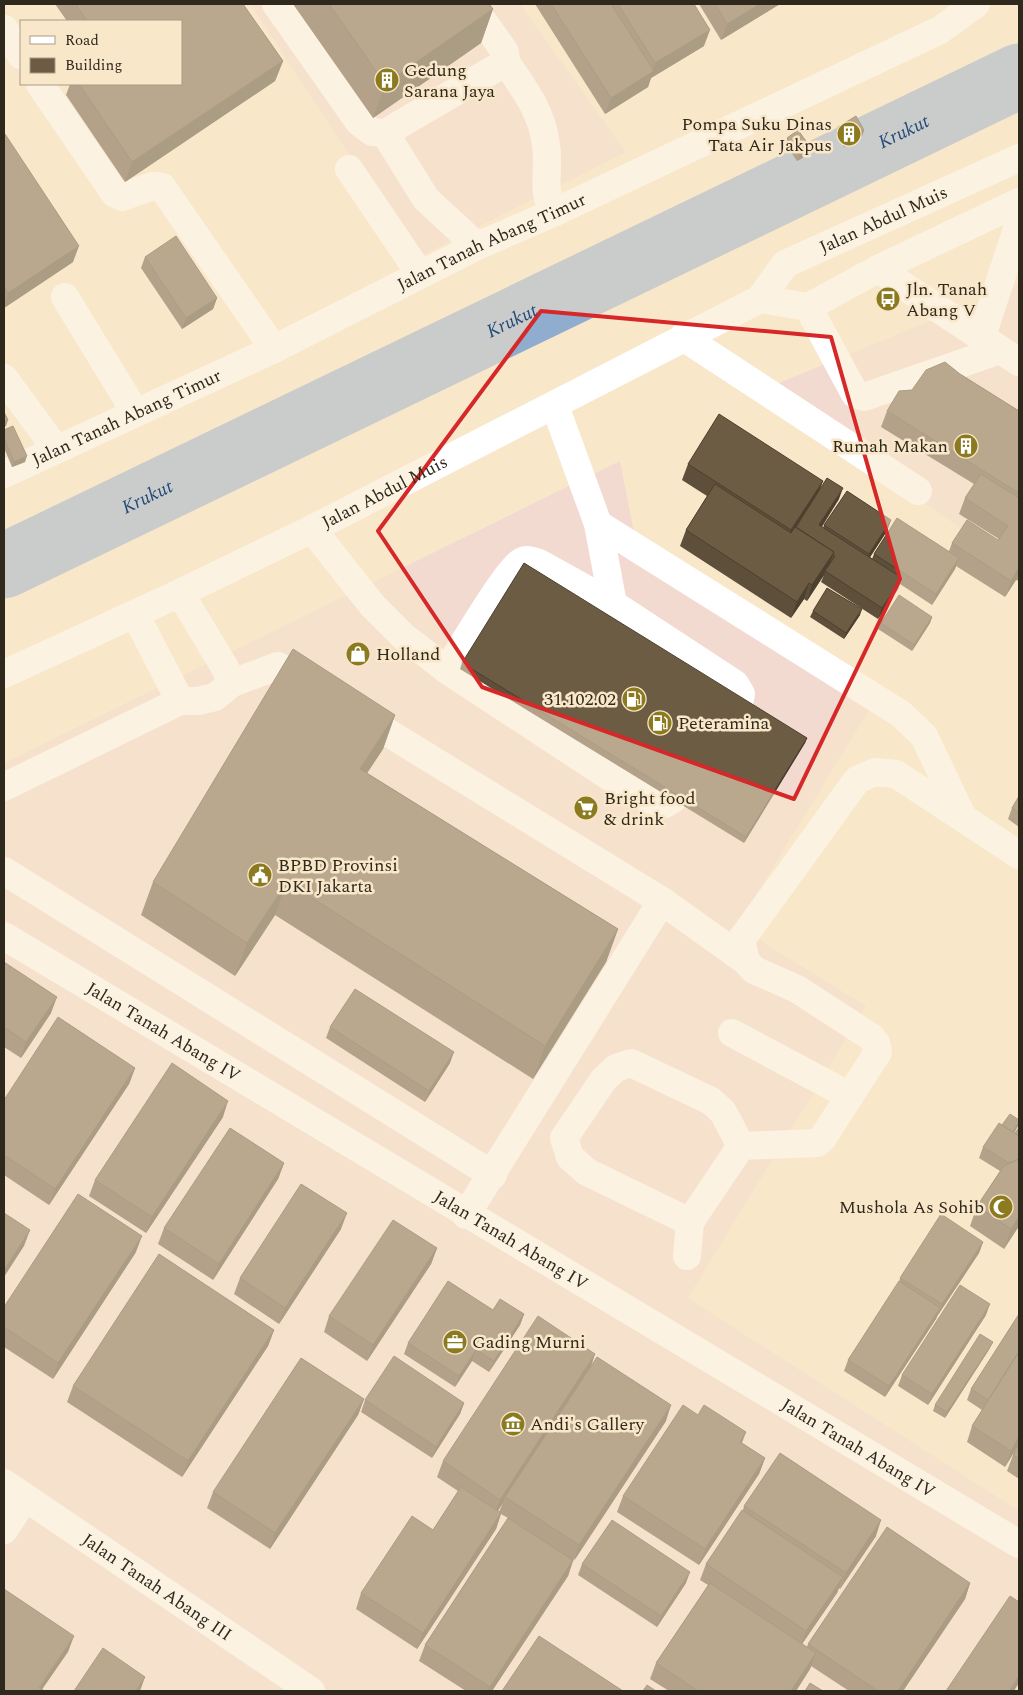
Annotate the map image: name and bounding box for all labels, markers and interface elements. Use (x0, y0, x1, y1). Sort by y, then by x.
legend (20, 20, 182, 85)
text: Road (65, 29, 99, 52)
text: Building (65, 54, 122, 77)
place label: Gedung Sarana Jaya (404, 57, 495, 105)
building icon: Gedung Sarana Jaya (374, 67, 400, 93)
water label: Krukut (873, 106, 935, 156)
place label: Pompa Suku Dinas Tata Air Jakpus (681, 111, 832, 159)
building icon: Pompa Suku Dinas Tata Air Jakpus (836, 121, 862, 147)
street label: Jalan Abdul Muis (815, 179, 952, 260)
street label: Jalan Tanah Abang Timur (392, 186, 590, 298)
place label: Jln. Tanah Abang V (906, 276, 987, 324)
bus stop icon: Jln. Tanah Abang V (875, 286, 901, 312)
water label: Krukut (481, 296, 543, 346)
street label: Jalan Tanah Abang Timur (27, 362, 226, 473)
place label: Rumah Makan (832, 433, 948, 460)
building icon: Rumah Makan (953, 433, 979, 459)
street label: Jalan Abdul Muis (317, 448, 452, 535)
water label: Krukut (117, 472, 179, 522)
shop icon: Holland (345, 641, 371, 667)
place label: Holland (376, 641, 440, 668)
place label: 31.102.02 (544, 686, 616, 713)
fuel station icon: 31.102.02 (621, 686, 647, 712)
fuel station icon: Peteramina (647, 710, 673, 736)
place label: Peteramina (678, 710, 769, 737)
place label: Bright food & drink (604, 785, 695, 833)
supermarket icon: Bright food & drink (573, 795, 599, 821)
place label: BPBD Provinsi DKI Jakarta (278, 852, 398, 900)
public building icon: BPBD Provinsi DKI Jakarta (247, 862, 273, 888)
street label: Jalan Tanah Abang IV (81, 975, 246, 1088)
street label: Jalan Tanah Abang IV (429, 1183, 593, 1296)
place label: Mushola As Sohib (839, 1194, 984, 1221)
mosque icon: Mushola As Sohib (988, 1194, 1014, 1220)
office icon: Gading Murni (442, 1329, 468, 1355)
place label: Gading Murni (472, 1329, 586, 1356)
street label: Jalan Tanah Abang IV (776, 1391, 941, 1505)
museum icon: Andi's Gallery (500, 1411, 526, 1437)
place label: Andi's Gallery (530, 1411, 645, 1438)
street label: Jalan Tanah Abang III (76, 1526, 238, 1647)

